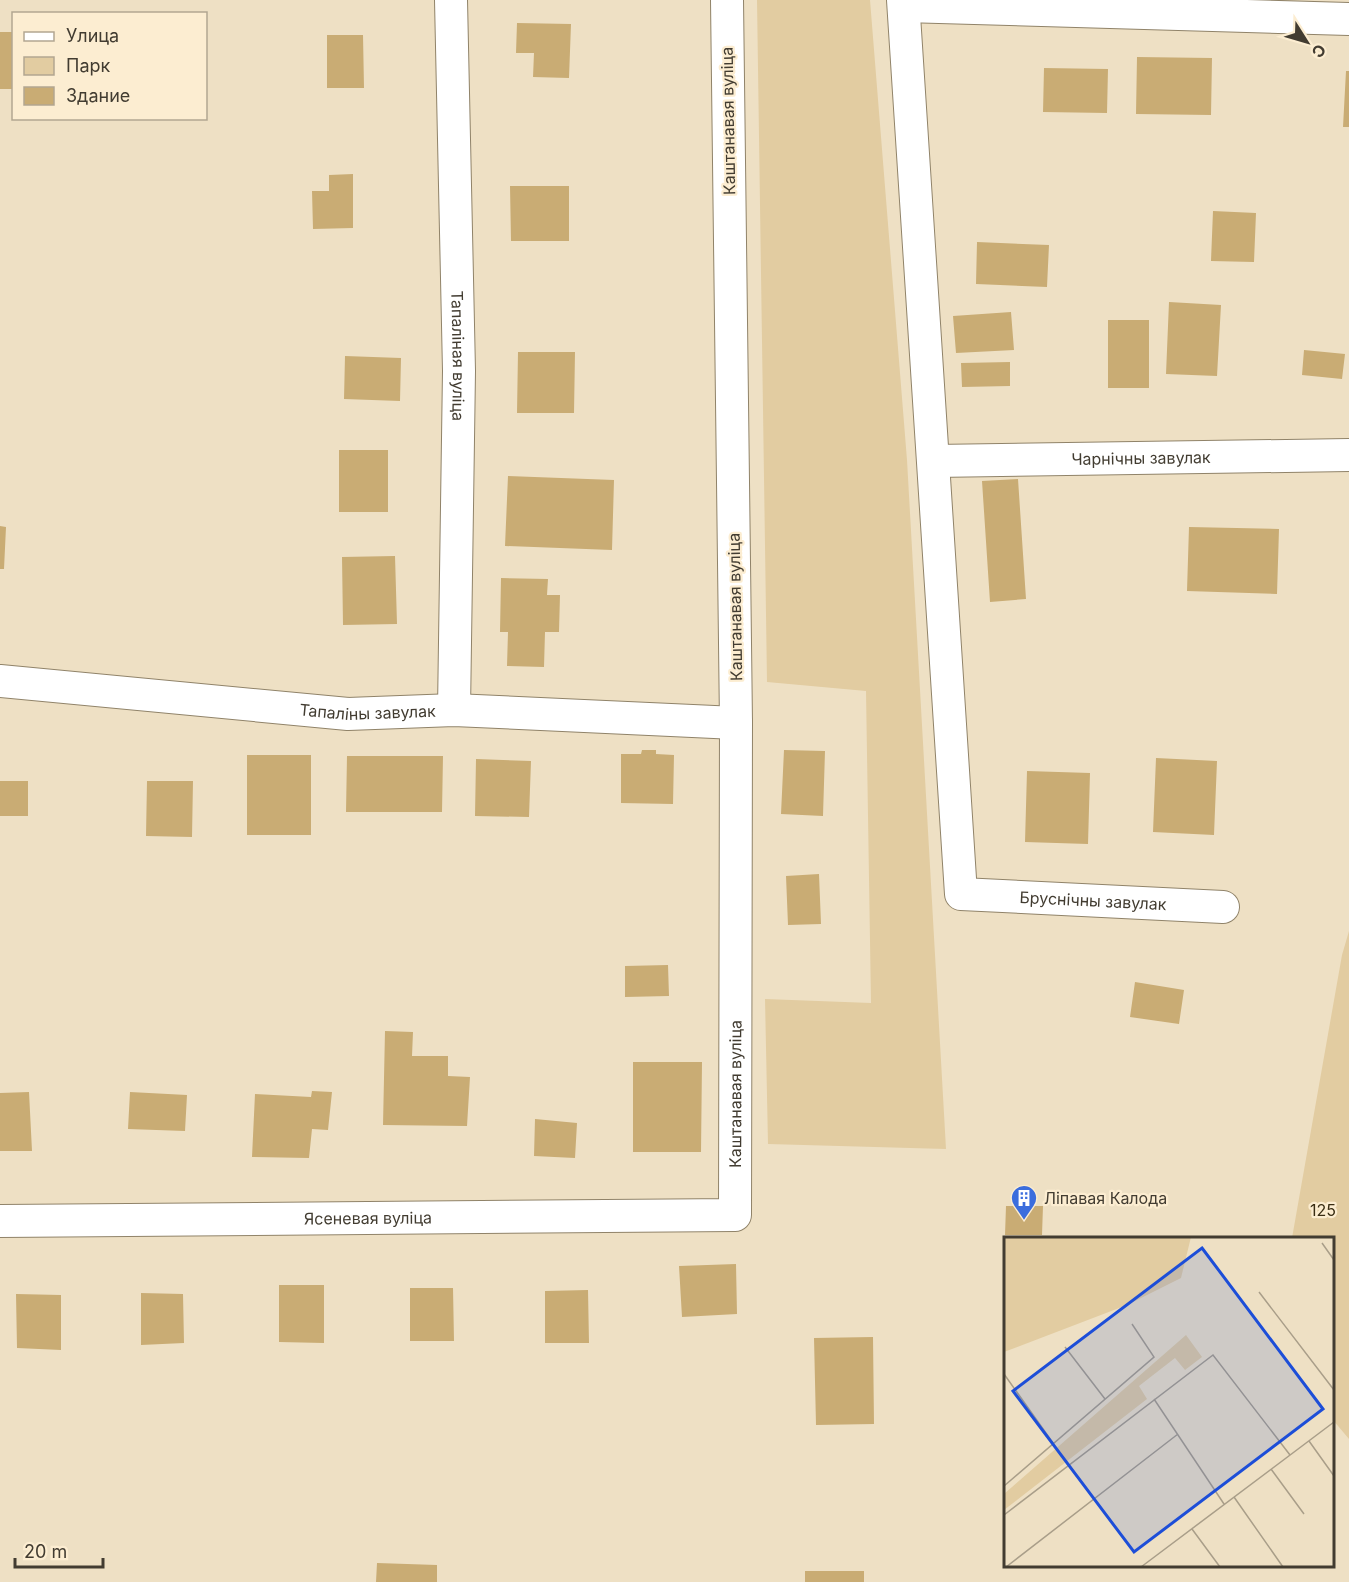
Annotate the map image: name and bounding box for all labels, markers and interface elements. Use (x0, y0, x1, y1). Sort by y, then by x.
legend (12, 12, 207, 120)
north arrow (1277, 12, 1337, 72)
text: Улица (66, 25, 119, 46)
text: С (1307, 40, 1331, 62)
street label: Каштанавая вуліца (717, 47, 739, 195)
text: Парк (66, 55, 111, 76)
text: Здание (66, 85, 130, 106)
street label: Тапаліная вуліца (447, 291, 469, 421)
street label: Чарнічны завулак (1071, 447, 1211, 469)
street label: Каштанавая вуліца (724, 533, 746, 681)
street label: Тапаліны завулак (299, 699, 436, 724)
street label: Бруснічны завулак (1019, 887, 1167, 914)
street label: Каштанавая вуліца (725, 1020, 745, 1168)
building icon: Ліпавая Калода (1009, 1183, 1039, 1221)
place label: Ліпавая Калода (1044, 1188, 1167, 1208)
park label: 125 (1310, 1200, 1336, 1220)
street label: Ясеневая вуліца (304, 1207, 432, 1229)
inset map (1004, 1237, 1334, 1567)
scale bar (15, 1531, 104, 1569)
text: 20 m (24, 1541, 67, 1562)

